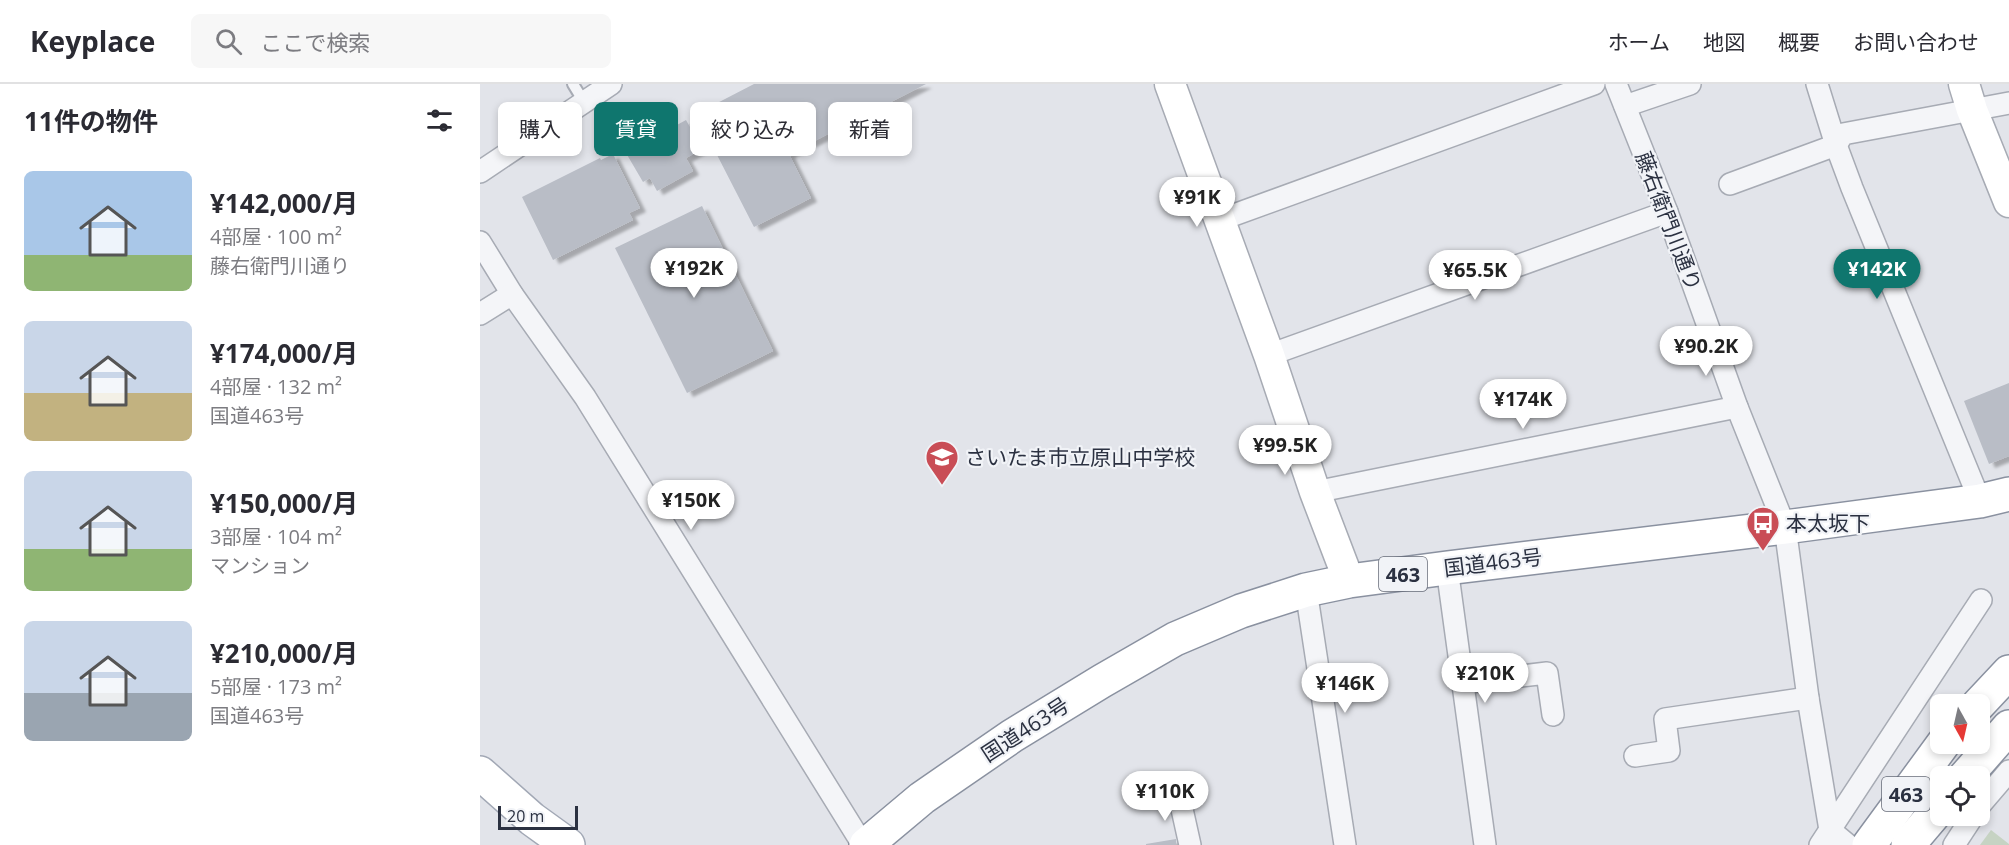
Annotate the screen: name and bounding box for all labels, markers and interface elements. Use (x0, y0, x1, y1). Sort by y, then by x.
search box (191, 14, 611, 68)
text: Keyplace (30, 22, 155, 60)
icon: search (212, 25, 245, 58)
text: ここで検索 (260, 27, 370, 57)
text: ホーム (1608, 28, 1670, 56)
text: 地図 (1703, 28, 1745, 56)
text: 概要 (1778, 28, 1820, 56)
text: お問い合わせ (1853, 28, 1979, 56)
chip: 購入 (498, 102, 582, 156)
chip: 賃貸 (594, 102, 678, 156)
chip: 絞り込み (690, 102, 816, 156)
chip: 新着 (828, 102, 912, 156)
text: 11件の物件 (24, 103, 158, 139)
icon: filters (423, 104, 456, 137)
street label: 藤右衛門川通り (1630, 147, 1708, 295)
pin: ¥91K (1161, 177, 1233, 228)
text: ¥91K (1173, 183, 1221, 210)
text: ¥142,000/月 (210, 185, 358, 221)
icon: home (72, 195, 144, 267)
text: 4部屋 · 100 m² (210, 223, 342, 250)
pin: ¥192K (652, 248, 736, 299)
pin: ¥142K (1835, 249, 1919, 300)
pin: ¥65.5K (1426, 250, 1524, 301)
text: 藤右衛門川通り (210, 252, 350, 279)
text: ¥192K (664, 254, 724, 281)
text: ¥142K (1847, 255, 1907, 282)
text: ¥65.5K (1443, 256, 1507, 283)
pin: ¥90.2K (1657, 326, 1755, 377)
text: ¥90.2K (1674, 332, 1738, 359)
text: ¥174,000/月 (210, 335, 358, 371)
icon: home (72, 345, 144, 417)
text: 4部屋 · 132 m² (210, 373, 342, 400)
pin: ¥174K (1481, 379, 1565, 430)
text: ¥174K (1493, 385, 1553, 412)
text: 国道463号 (210, 402, 304, 429)
pin: ¥99.5K (1236, 425, 1334, 476)
text: ¥99.5K (1253, 431, 1317, 458)
school or university icon: さいたま市立原山中学校 (924, 439, 960, 486)
place label: さいたま市立原山中学校 (965, 443, 1195, 471)
pin: ¥150K (649, 480, 733, 531)
text: ¥150,000/月 (210, 485, 358, 521)
text: ¥150K (661, 486, 721, 513)
icon: home (72, 495, 144, 567)
bus stop icon: 本太坂下 (1745, 505, 1781, 552)
place label: 本太坂下 (1786, 509, 1870, 537)
text: 3部屋 · 104 m² (210, 523, 342, 550)
street label: 国道463号 (1442, 542, 1544, 582)
text: マンション (210, 552, 310, 579)
road number: 463 (1379, 557, 1427, 591)
text: ¥210,000/月 (210, 635, 358, 671)
icon: home (72, 645, 144, 717)
pin: ¥210K (1443, 653, 1527, 704)
text: ¥210K (1455, 659, 1515, 686)
pin: ¥146K (1303, 663, 1387, 714)
text: ¥146K (1315, 669, 1375, 696)
text: 5部屋 · 173 m² (210, 673, 342, 700)
street label: 国道463号 (976, 690, 1074, 768)
north arrow (1930, 694, 1990, 754)
map controls (1930, 694, 1990, 826)
text: 国道463号 (210, 702, 304, 729)
button: locate (1930, 766, 1990, 826)
pin: ¥110K (1123, 771, 1207, 822)
text: ¥110K (1135, 777, 1195, 804)
road number: 463 (1882, 777, 1930, 811)
scale bar (498, 803, 578, 830)
text: 20 m (507, 805, 544, 827)

